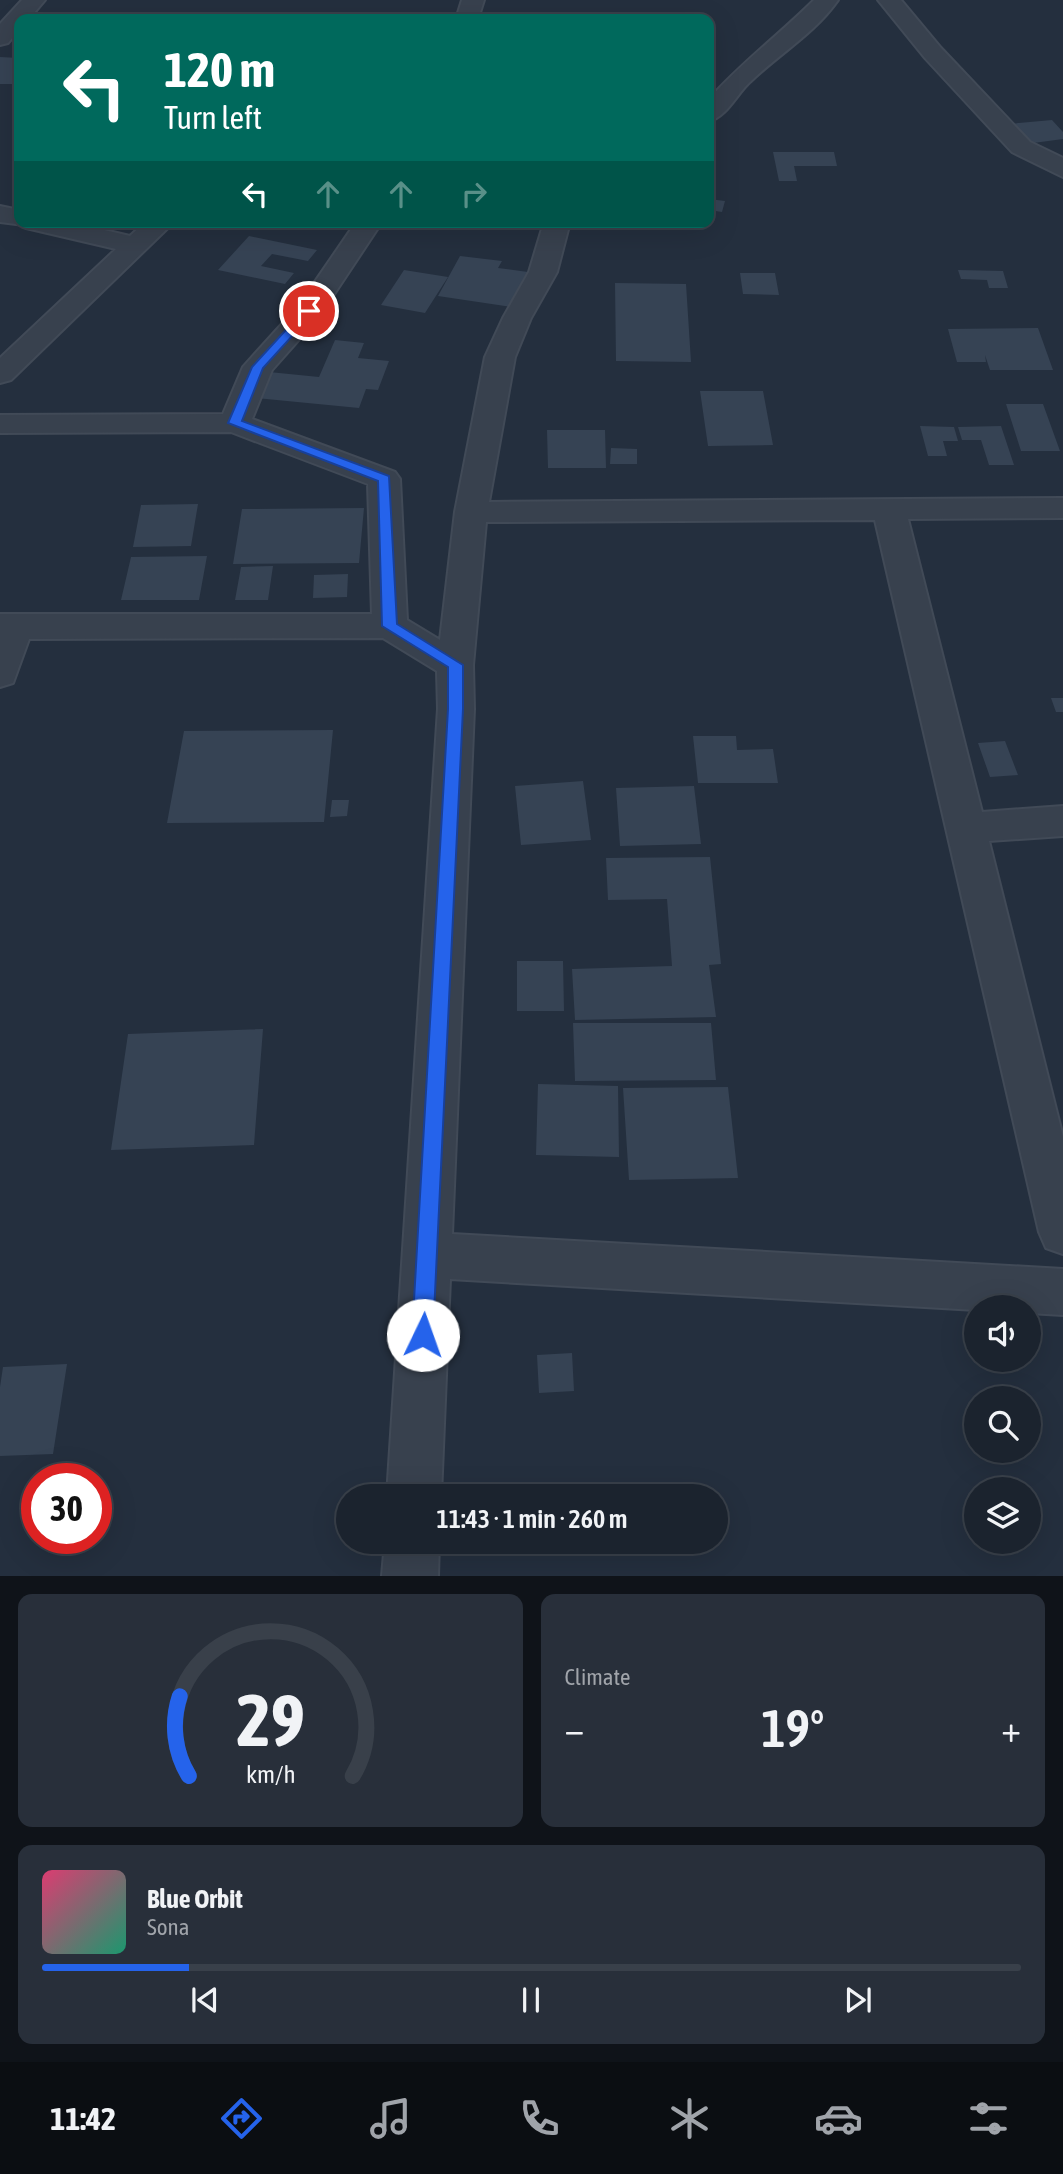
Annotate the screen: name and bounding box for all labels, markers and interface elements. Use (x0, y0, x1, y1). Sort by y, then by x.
text: 120 m (164, 41, 275, 97)
icon: left (49, 42, 140, 133)
text: Turn left (164, 99, 262, 136)
icon: left (236, 175, 274, 213)
icon: ahead (309, 175, 347, 213)
icon: ahead (382, 175, 420, 213)
icon: right (455, 175, 493, 213)
pin (279, 281, 339, 341)
icon: arrive (290, 292, 328, 330)
map controls (964, 1295, 1041, 1554)
button: sound (964, 1295, 1041, 1372)
position arrow (386, 1298, 460, 1372)
button: search (964, 1386, 1041, 1463)
speed limit sign: 30 (21, 1463, 112, 1554)
button: layers (964, 1477, 1041, 1554)
text: 11:43 · 1 min · 260 m (437, 1504, 627, 1534)
text: Climate (565, 1664, 630, 1690)
text: 29 (236, 1679, 304, 1762)
text: 19° (761, 1698, 824, 1758)
text: − (565, 1707, 584, 1750)
text: + (1001, 1707, 1021, 1750)
text: km/h (245, 1760, 295, 1788)
text: Blue Orbit (147, 1884, 243, 1914)
text: Sona (147, 1914, 189, 1940)
icon: previous (186, 1981, 224, 2019)
icon: pause (512, 1981, 550, 2019)
icon: next (839, 1981, 877, 2019)
icon: directions (217, 2094, 266, 2143)
icon: music (366, 2094, 415, 2143)
icon: phone (515, 2094, 564, 2143)
icon: climate (665, 2094, 714, 2143)
icon: car (814, 2094, 863, 2143)
icon: filters (964, 2094, 1013, 2143)
text: 11:42 (50, 2100, 116, 2137)

